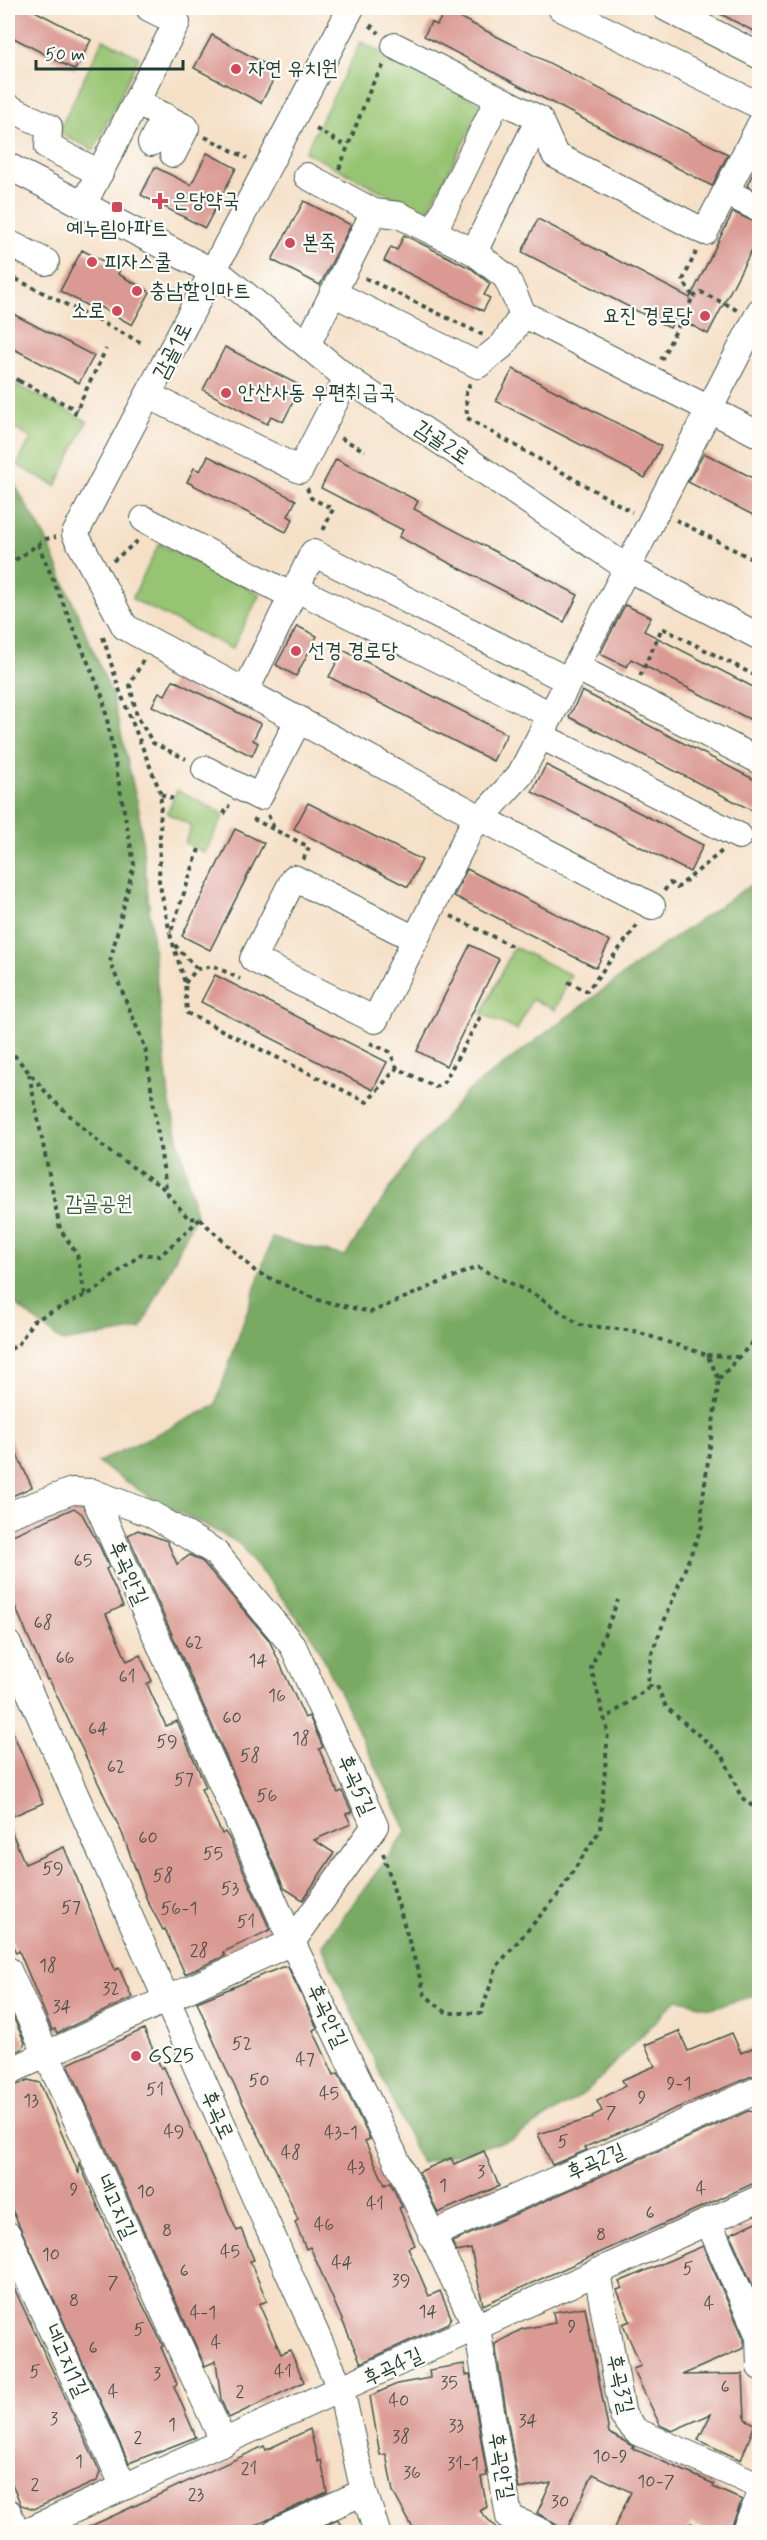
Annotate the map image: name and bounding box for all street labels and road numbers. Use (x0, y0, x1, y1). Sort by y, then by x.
street label: 감골1로 (147, 318, 199, 384)
street label: 감골2로 (409, 414, 475, 472)
street label: 후곡안길 (101, 1536, 155, 1610)
street label: 후곡5길 (330, 1750, 382, 1820)
street label: 후곡안길 (300, 1979, 354, 2053)
street label: 후곡로 (194, 2086, 240, 2144)
street label: 후곡2길 (562, 2137, 630, 2187)
street label: 네고지길 (89, 2170, 143, 2244)
street label: 네고지1길 (37, 2320, 95, 2402)
street label: 후곡4길 (359, 2341, 428, 2393)
street label: 후곡3길 (600, 2352, 640, 2417)
street label: 후곡안길 (481, 2430, 521, 2502)

